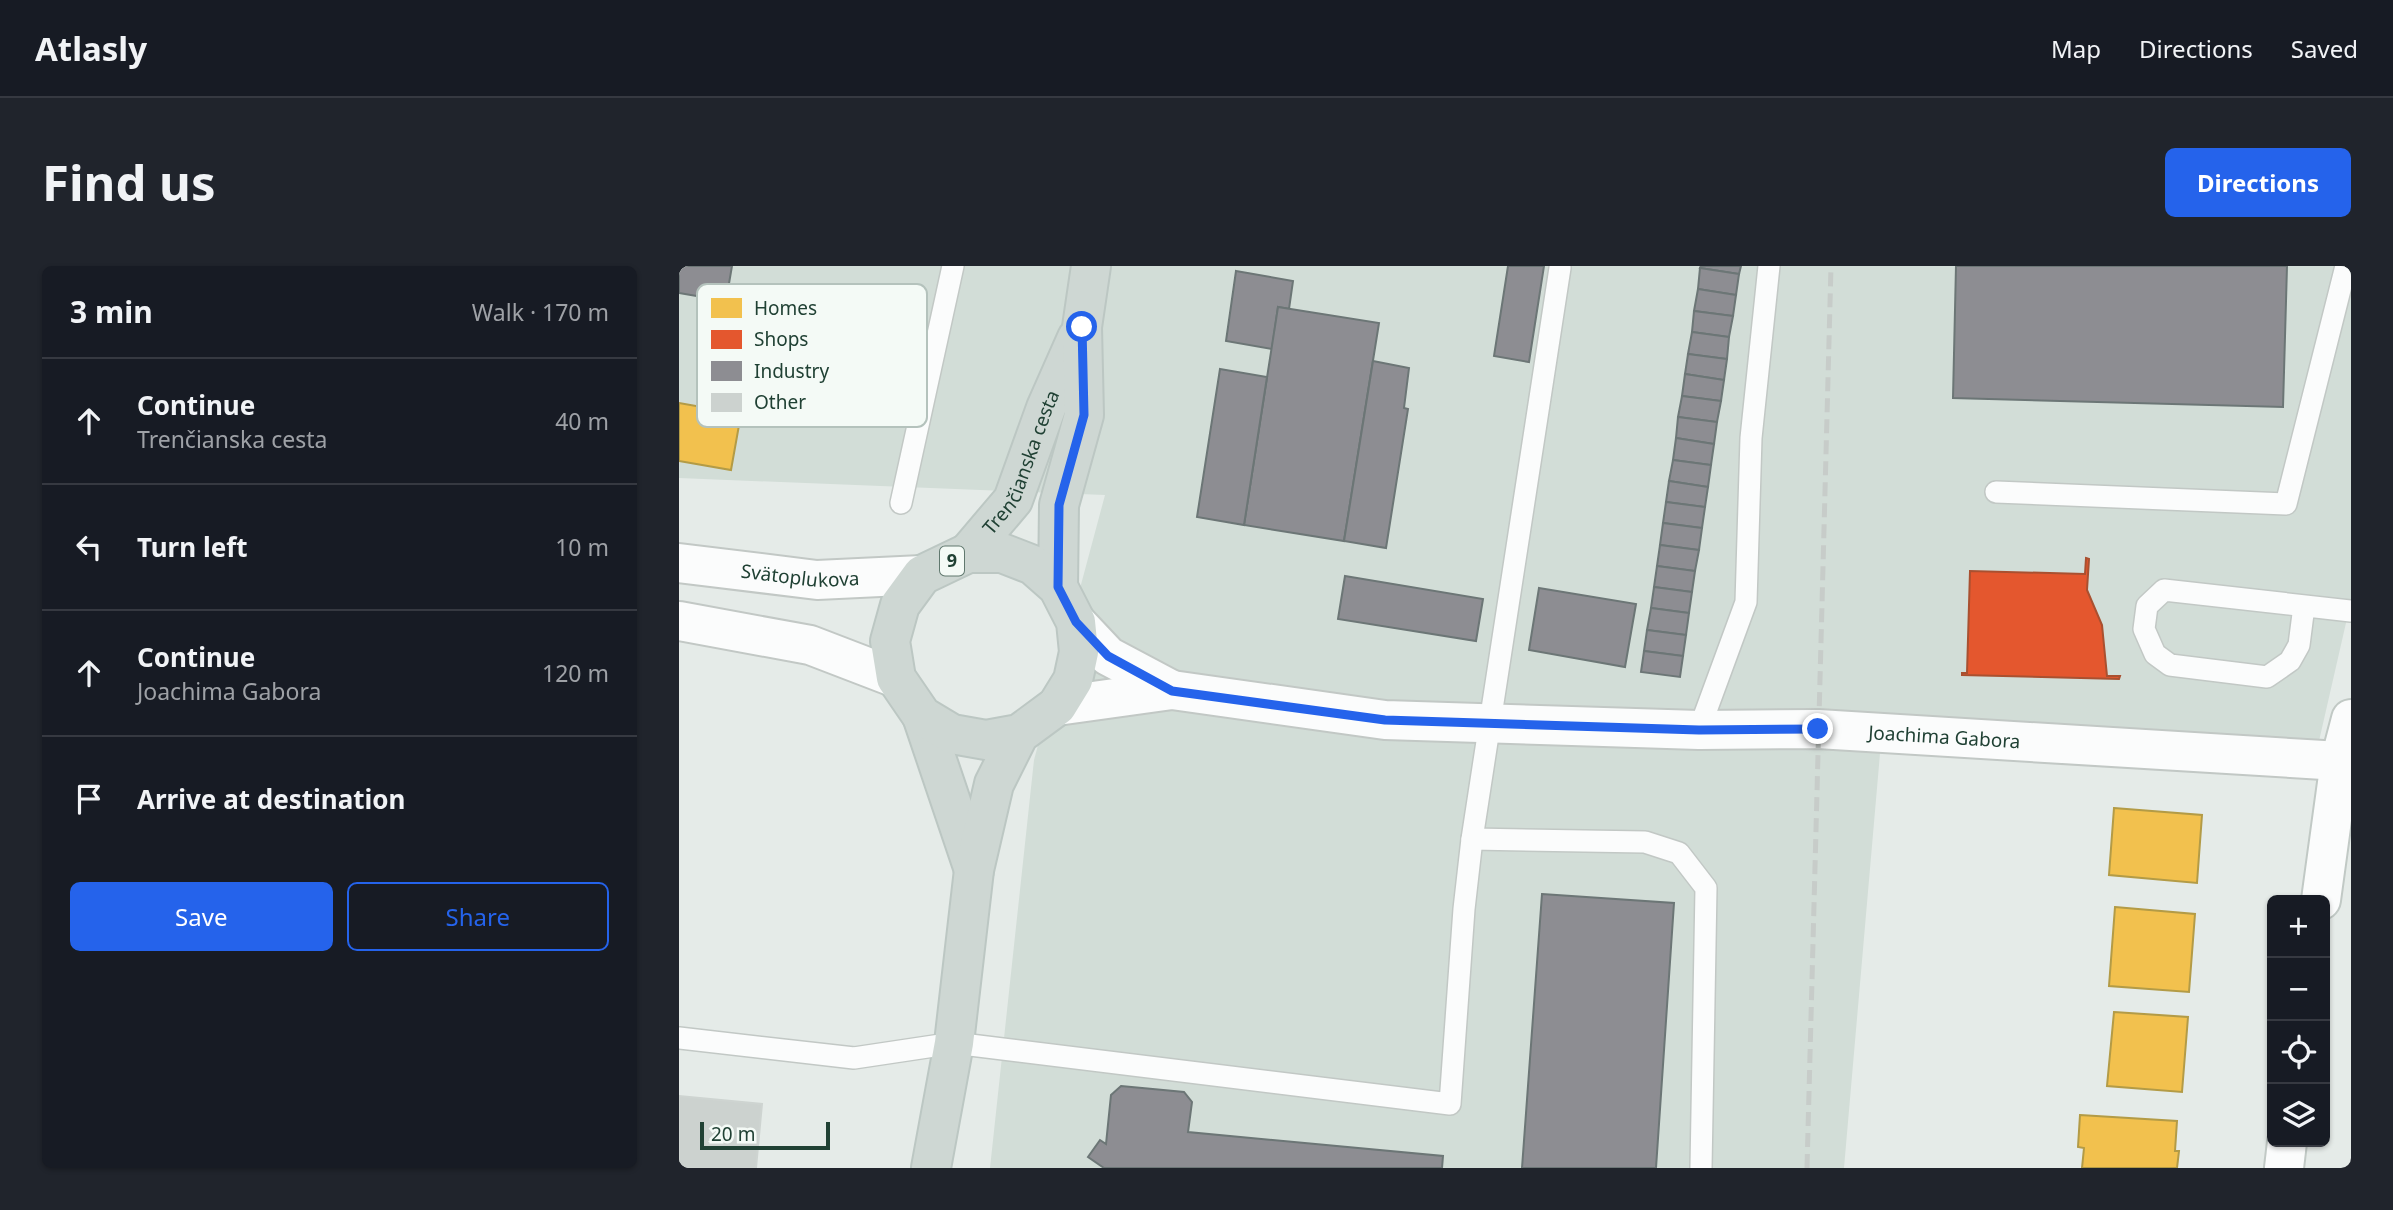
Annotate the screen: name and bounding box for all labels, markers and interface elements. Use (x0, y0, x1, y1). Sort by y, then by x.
text: Atlasly (35, 26, 147, 71)
text: Map (2051, 32, 2101, 65)
text: Directions (2139, 32, 2253, 65)
text: Saved (2291, 32, 2358, 65)
button: Directions (2165, 148, 2351, 217)
text: Find us (42, 149, 216, 215)
legend (697, 284, 927, 427)
text: 3 min (70, 291, 153, 332)
text: Homes (754, 295, 817, 321)
text: Walk · 170 m (472, 296, 609, 328)
route start (1066, 311, 1097, 342)
text: Shops (754, 326, 808, 352)
text: Industry (754, 358, 829, 384)
street label: Trenčianska cesta (976, 386, 1065, 540)
text: Continue (137, 387, 255, 423)
text: Other (754, 389, 806, 415)
icon: ahead (70, 402, 108, 440)
text: 40 m (555, 405, 609, 437)
text: Trenčianska cesta (137, 423, 327, 455)
icon: left (70, 528, 108, 566)
text: Turn left (137, 529, 248, 565)
text: 10 m (555, 531, 609, 563)
road number: 9 (940, 547, 964, 576)
street label: Svätoplukova (739, 558, 860, 593)
text: Continue (137, 639, 255, 675)
icon: ahead (70, 654, 108, 692)
text: 120 m (542, 657, 609, 689)
text: Joachima Gabora (137, 675, 321, 707)
route end (1802, 713, 1833, 744)
street label: Joachima Gabora (1866, 719, 2021, 754)
icon: arrive (70, 780, 108, 818)
text: Arrive at destination (137, 781, 406, 817)
button: Save (70, 882, 333, 951)
button: Share (347, 882, 609, 951)
map controls (2267, 895, 2330, 1147)
button: + (2267, 895, 2330, 958)
button: − (2267, 958, 2330, 1021)
button: locate (2267, 1021, 2330, 1084)
button: layers (2267, 1084, 2330, 1147)
scale bar (700, 1119, 829, 1151)
text: 20 m (711, 1121, 755, 1147)

